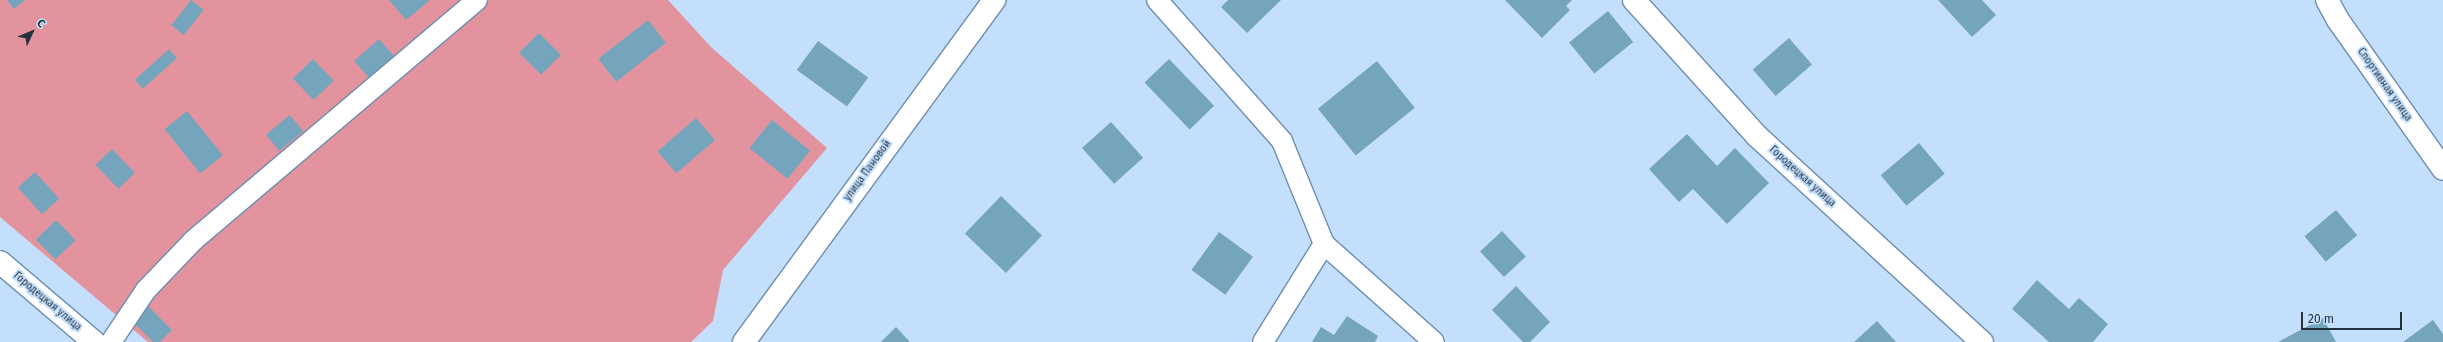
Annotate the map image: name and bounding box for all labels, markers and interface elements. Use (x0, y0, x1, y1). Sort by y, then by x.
north arrow (12, 12, 52, 52)
text: С (34, 17, 48, 30)
street label: Спортивная улица (2354, 46, 2414, 124)
street label: улица Пановой (842, 138, 894, 204)
street label: Городецкая улица (1766, 144, 1838, 210)
street label: Городецкая улица (11, 270, 83, 334)
scale bar (2303, 304, 2404, 330)
text: 20 m (2308, 312, 2334, 326)

